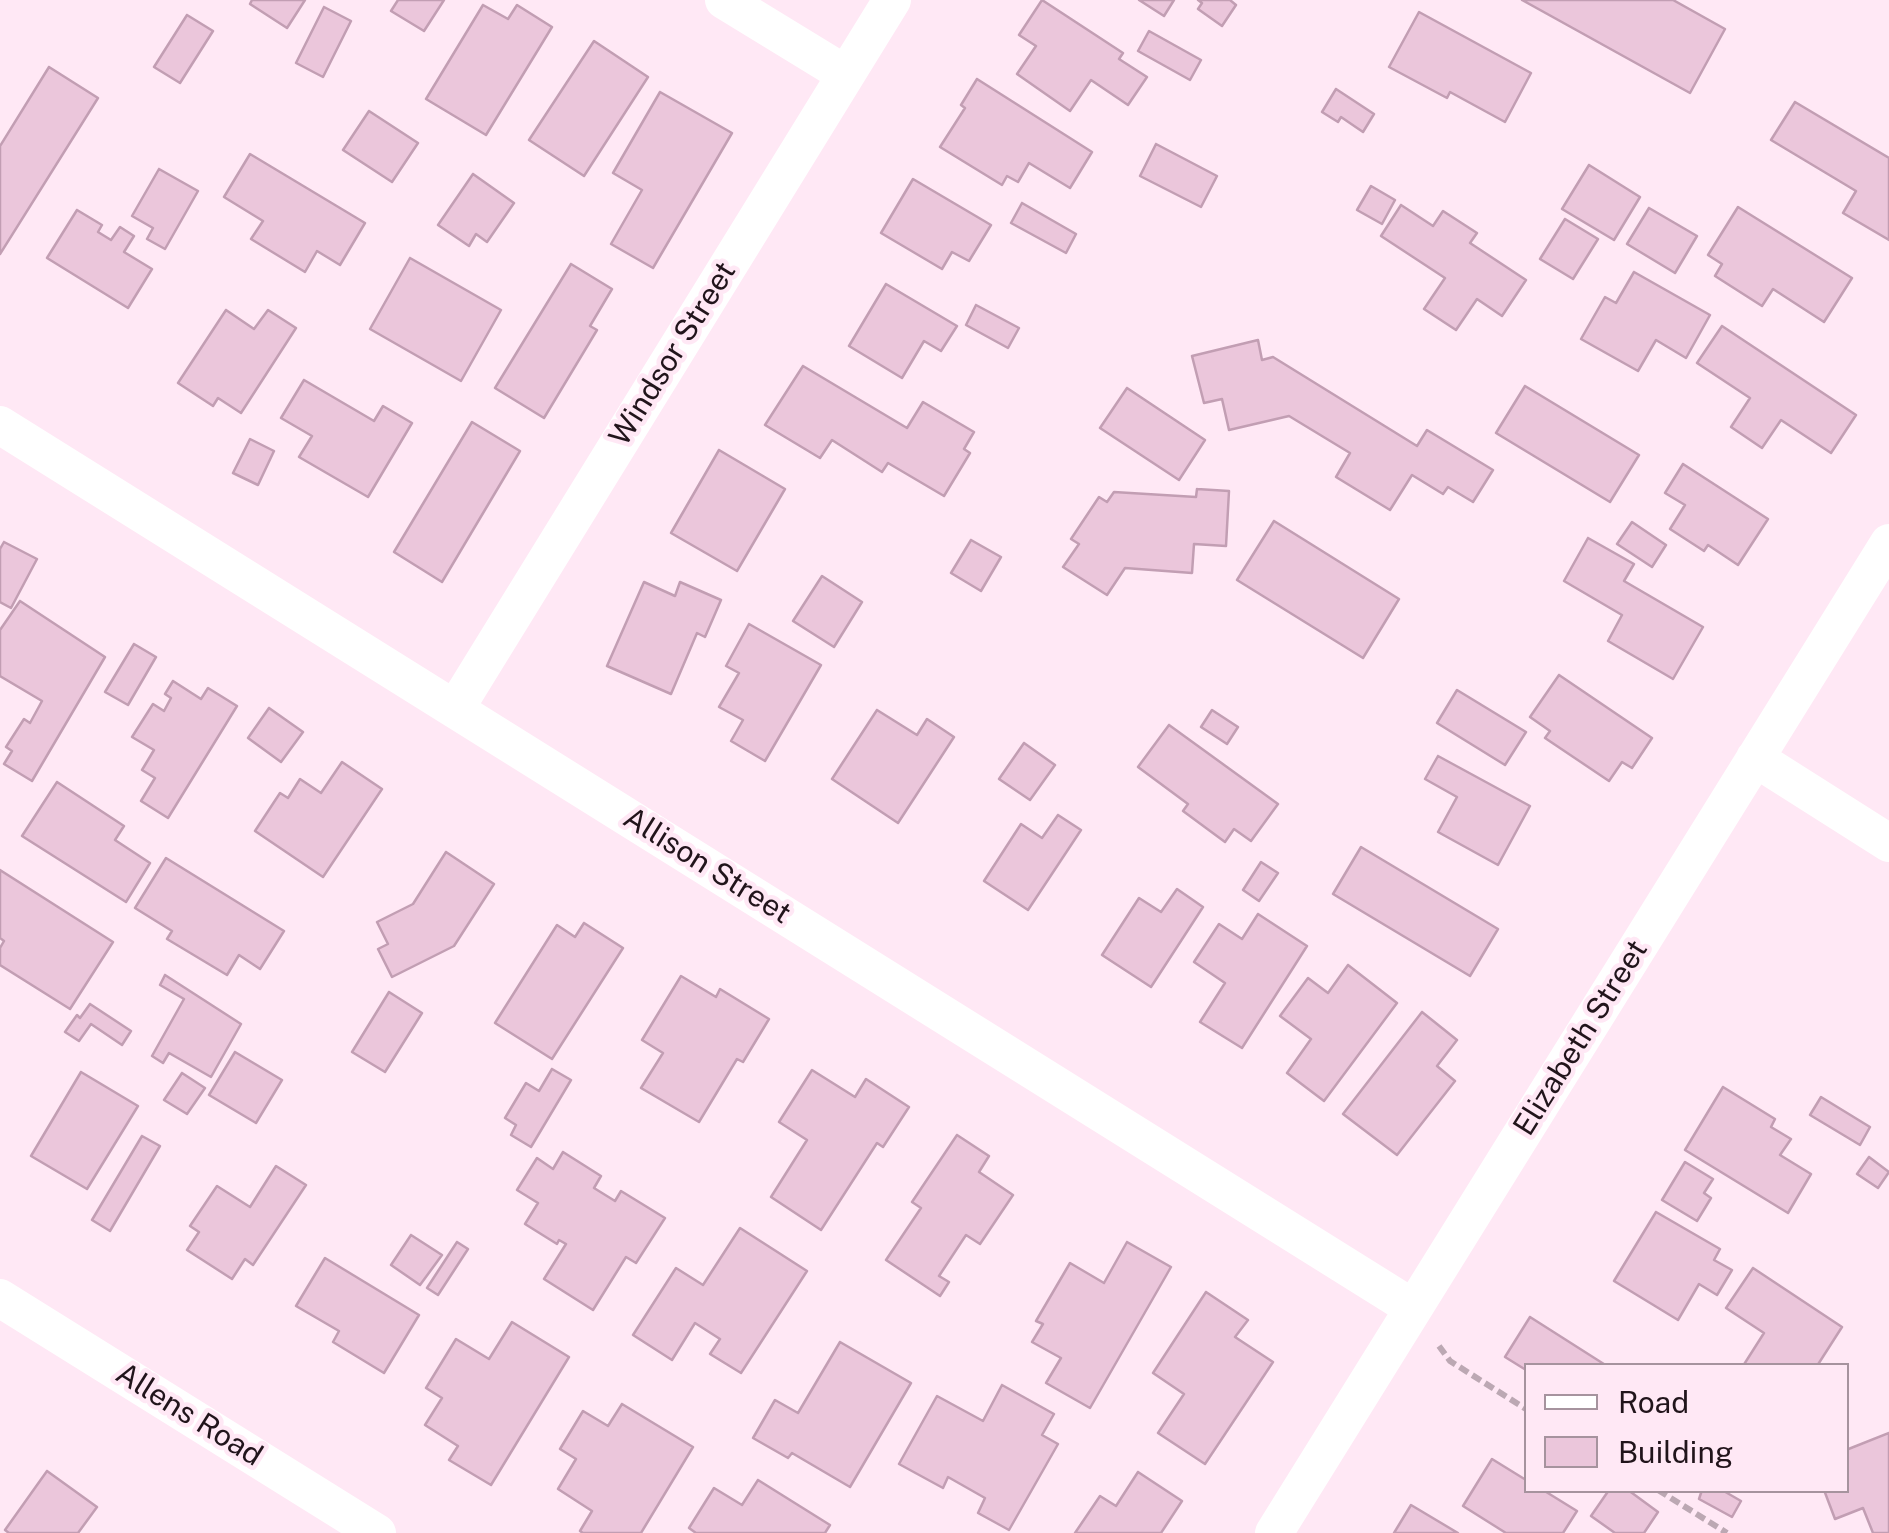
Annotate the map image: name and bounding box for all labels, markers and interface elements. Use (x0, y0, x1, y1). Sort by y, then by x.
street label: Windsor Street (602, 255, 744, 453)
street label: Allison Street (617, 800, 797, 932)
street label: Elizabeth Street (1506, 934, 1656, 1142)
street label: Allens Road (109, 1356, 269, 1474)
legend (1524, 1363, 1849, 1493)
text: Road (1618, 1384, 1689, 1420)
text: Building (1618, 1434, 1733, 1470)

